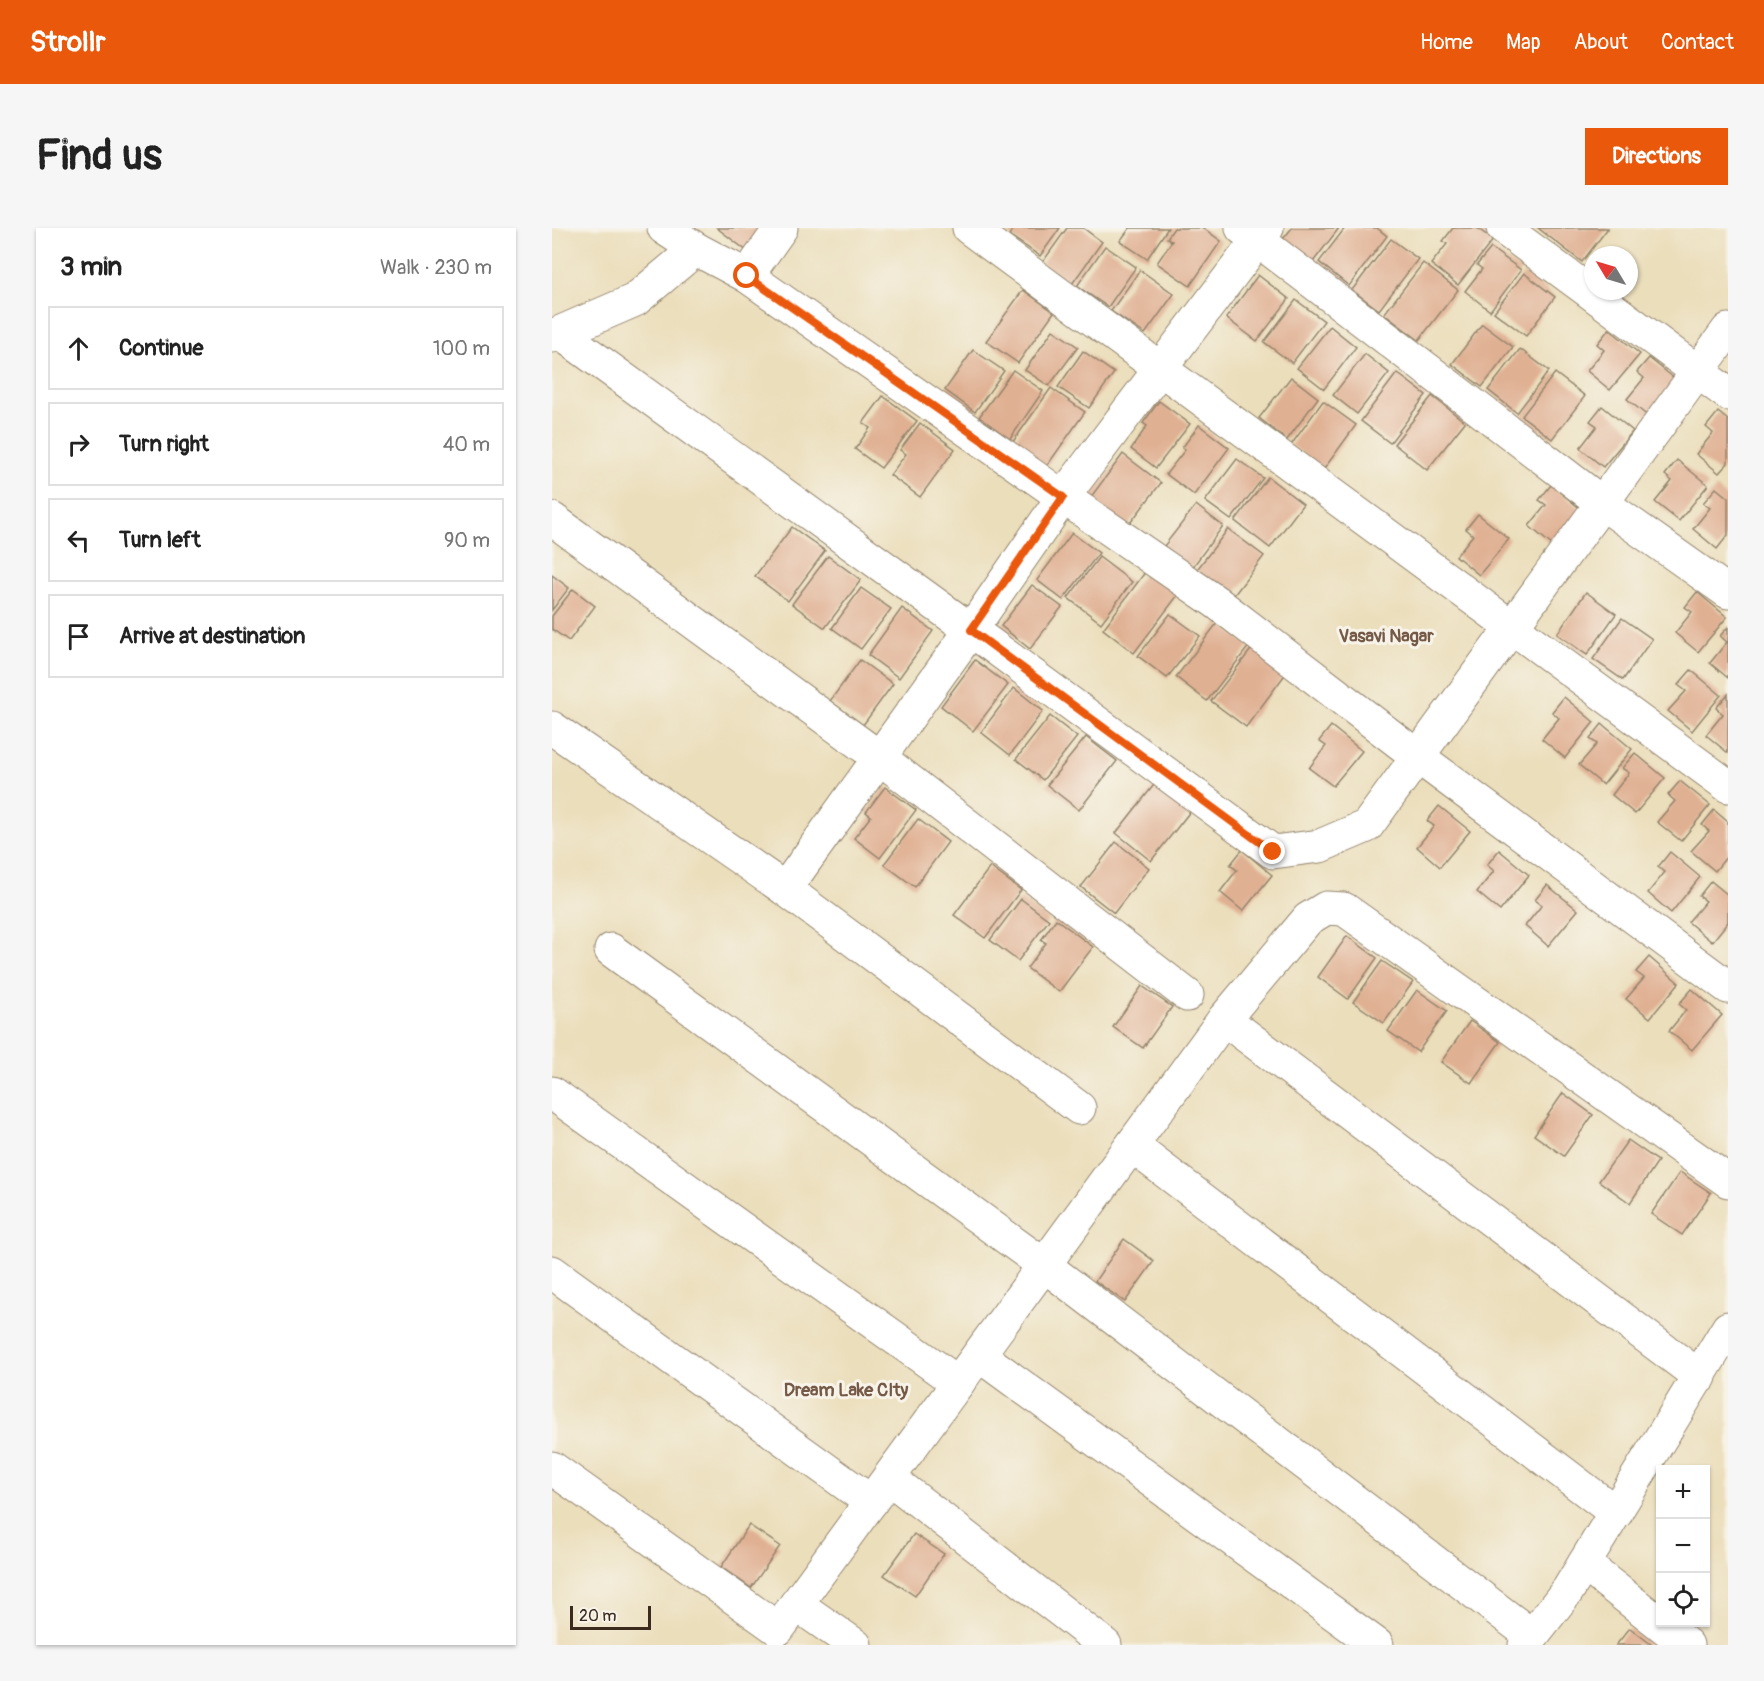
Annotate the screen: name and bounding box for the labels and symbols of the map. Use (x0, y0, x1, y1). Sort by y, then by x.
north arrow (1584, 246, 1638, 300)
route start (733, 262, 759, 288)
district label: Vasavi Nagar (1338, 625, 1434, 648)
route end (1259, 838, 1285, 864)
district label: Dream Lake CIty (784, 1379, 909, 1402)
scale bar (570, 1603, 651, 1630)

